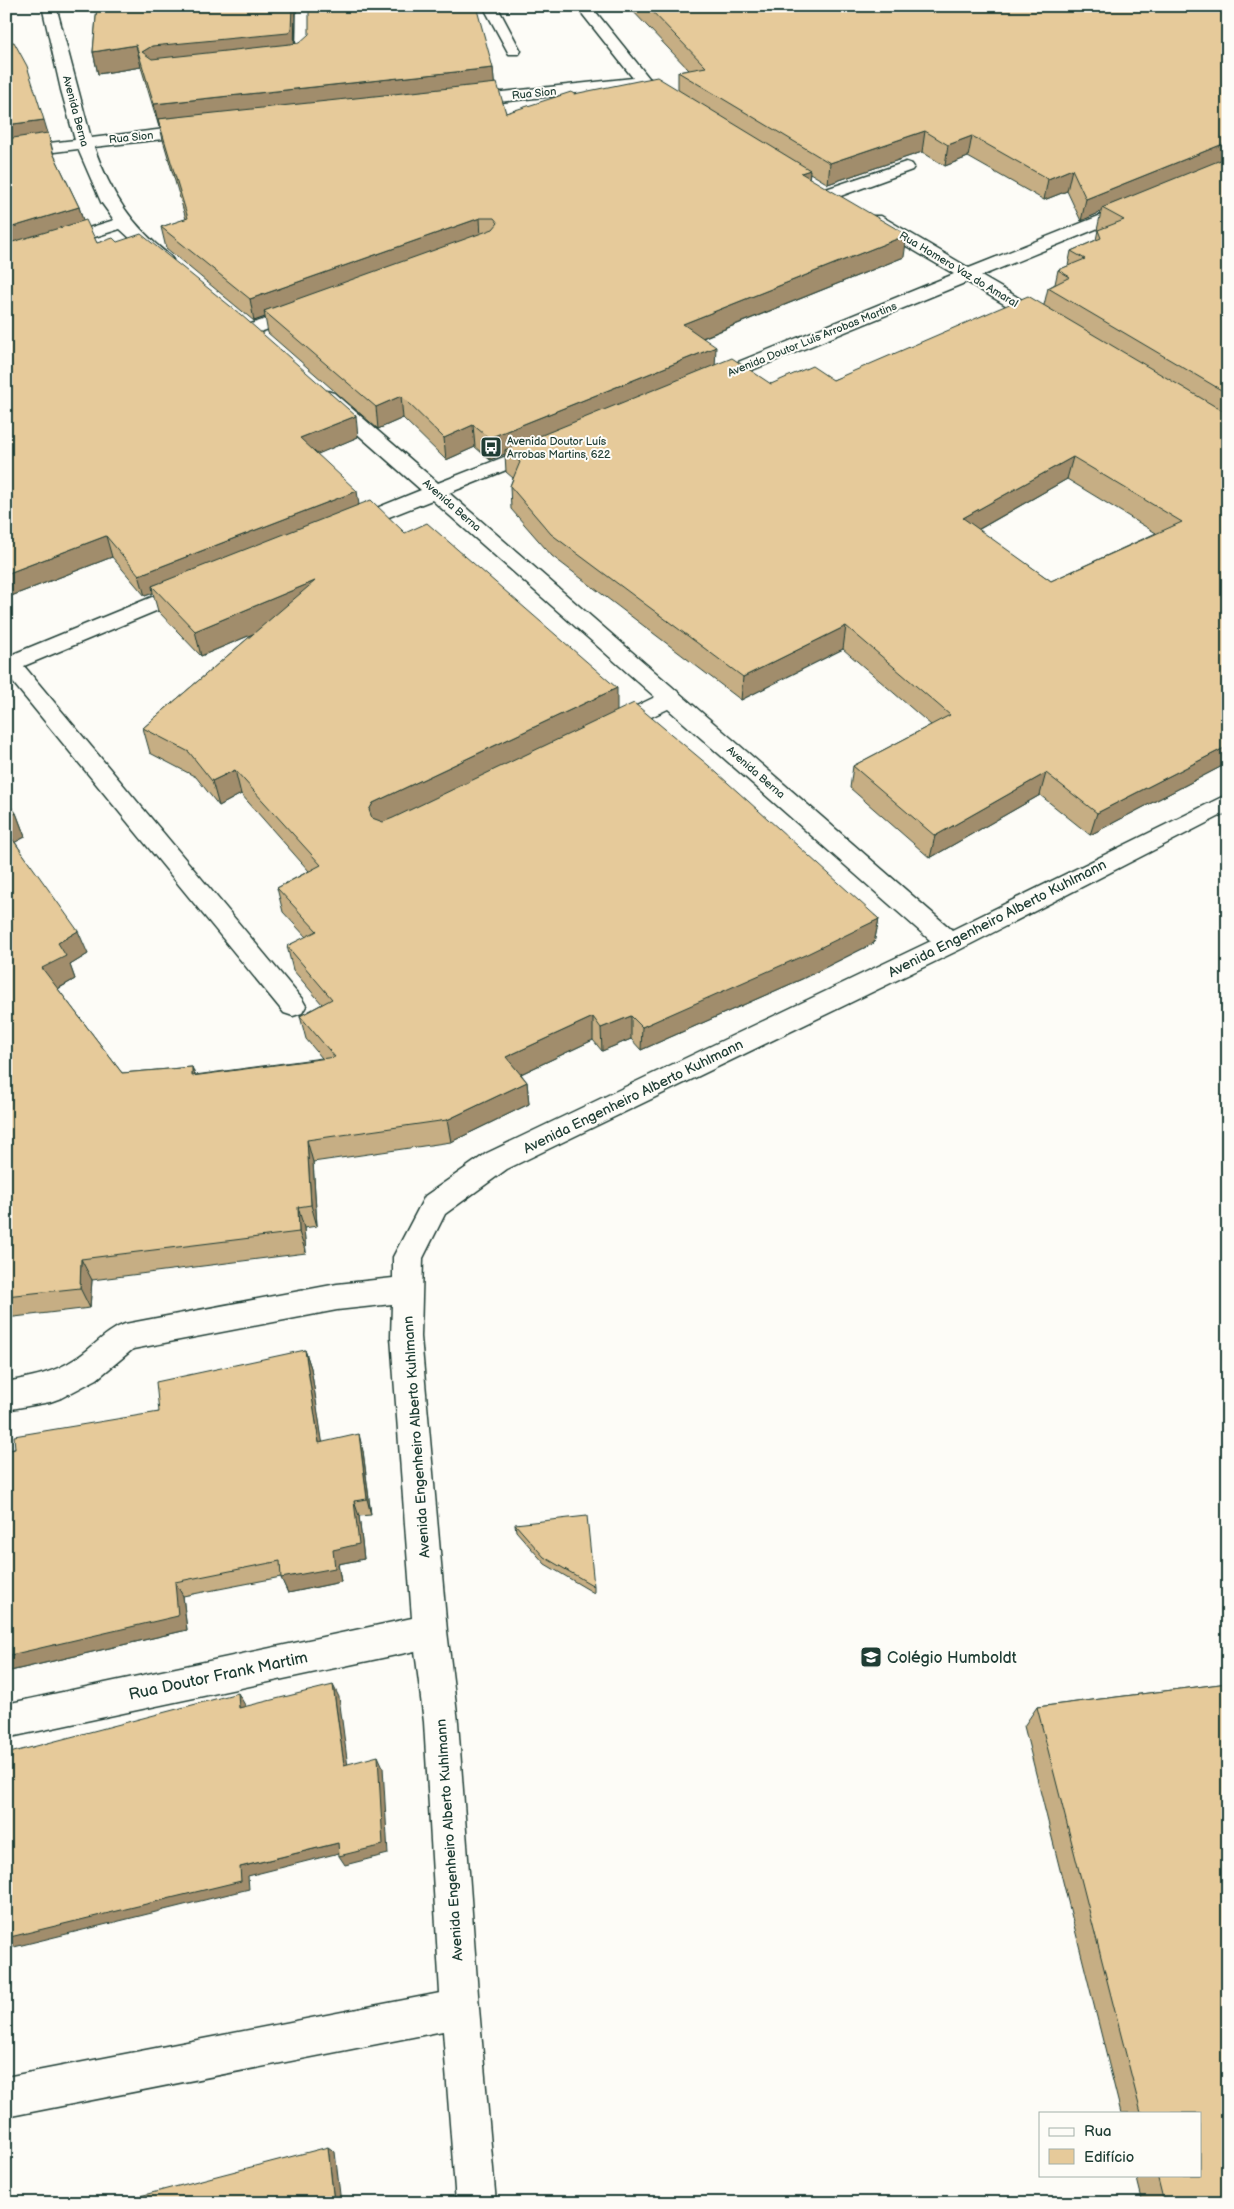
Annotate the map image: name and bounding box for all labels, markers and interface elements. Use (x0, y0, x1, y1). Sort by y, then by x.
street label: Avenida Berna (60, 74, 91, 148)
street label: Rua Sion (511, 85, 557, 102)
street label: Rua Sion (108, 129, 154, 146)
street label: Rua Homero Vaz do Amaral (897, 229, 1020, 310)
street label: Avenida Doutor Luís Arrobas Martins (726, 299, 899, 379)
bus stop icon: Avenida Doutor Luís Arrobas Martins, 622 (479, 435, 503, 459)
place label: Avenida Doutor Luís Arrobas Martins, 622 (507, 435, 611, 461)
street label: Avenida Berna (420, 477, 483, 534)
street label: Avenida Berna (724, 744, 787, 801)
street label: Avenida Engenheiro Alberto Kuhlmann (885, 856, 1109, 981)
street label: Avenida Engenheiro Alberto Kuhlmann (520, 1036, 746, 1157)
street label: Avenida Engenheiro Alberto Kuhlmann (400, 1315, 433, 1559)
school or university icon: Colégio Humboldt (859, 1645, 883, 1669)
street label: Rua Doutor Frank Martim (127, 1648, 310, 1705)
place label: Colégio Humboldt (887, 1649, 1017, 1668)
street label: Avenida Engenheiro Alberto Kuhlmann (433, 1718, 466, 1962)
legend (1039, 2112, 1202, 2176)
text: Rua (1084, 2122, 1112, 2141)
text: Edifício (1084, 2148, 1134, 2167)

